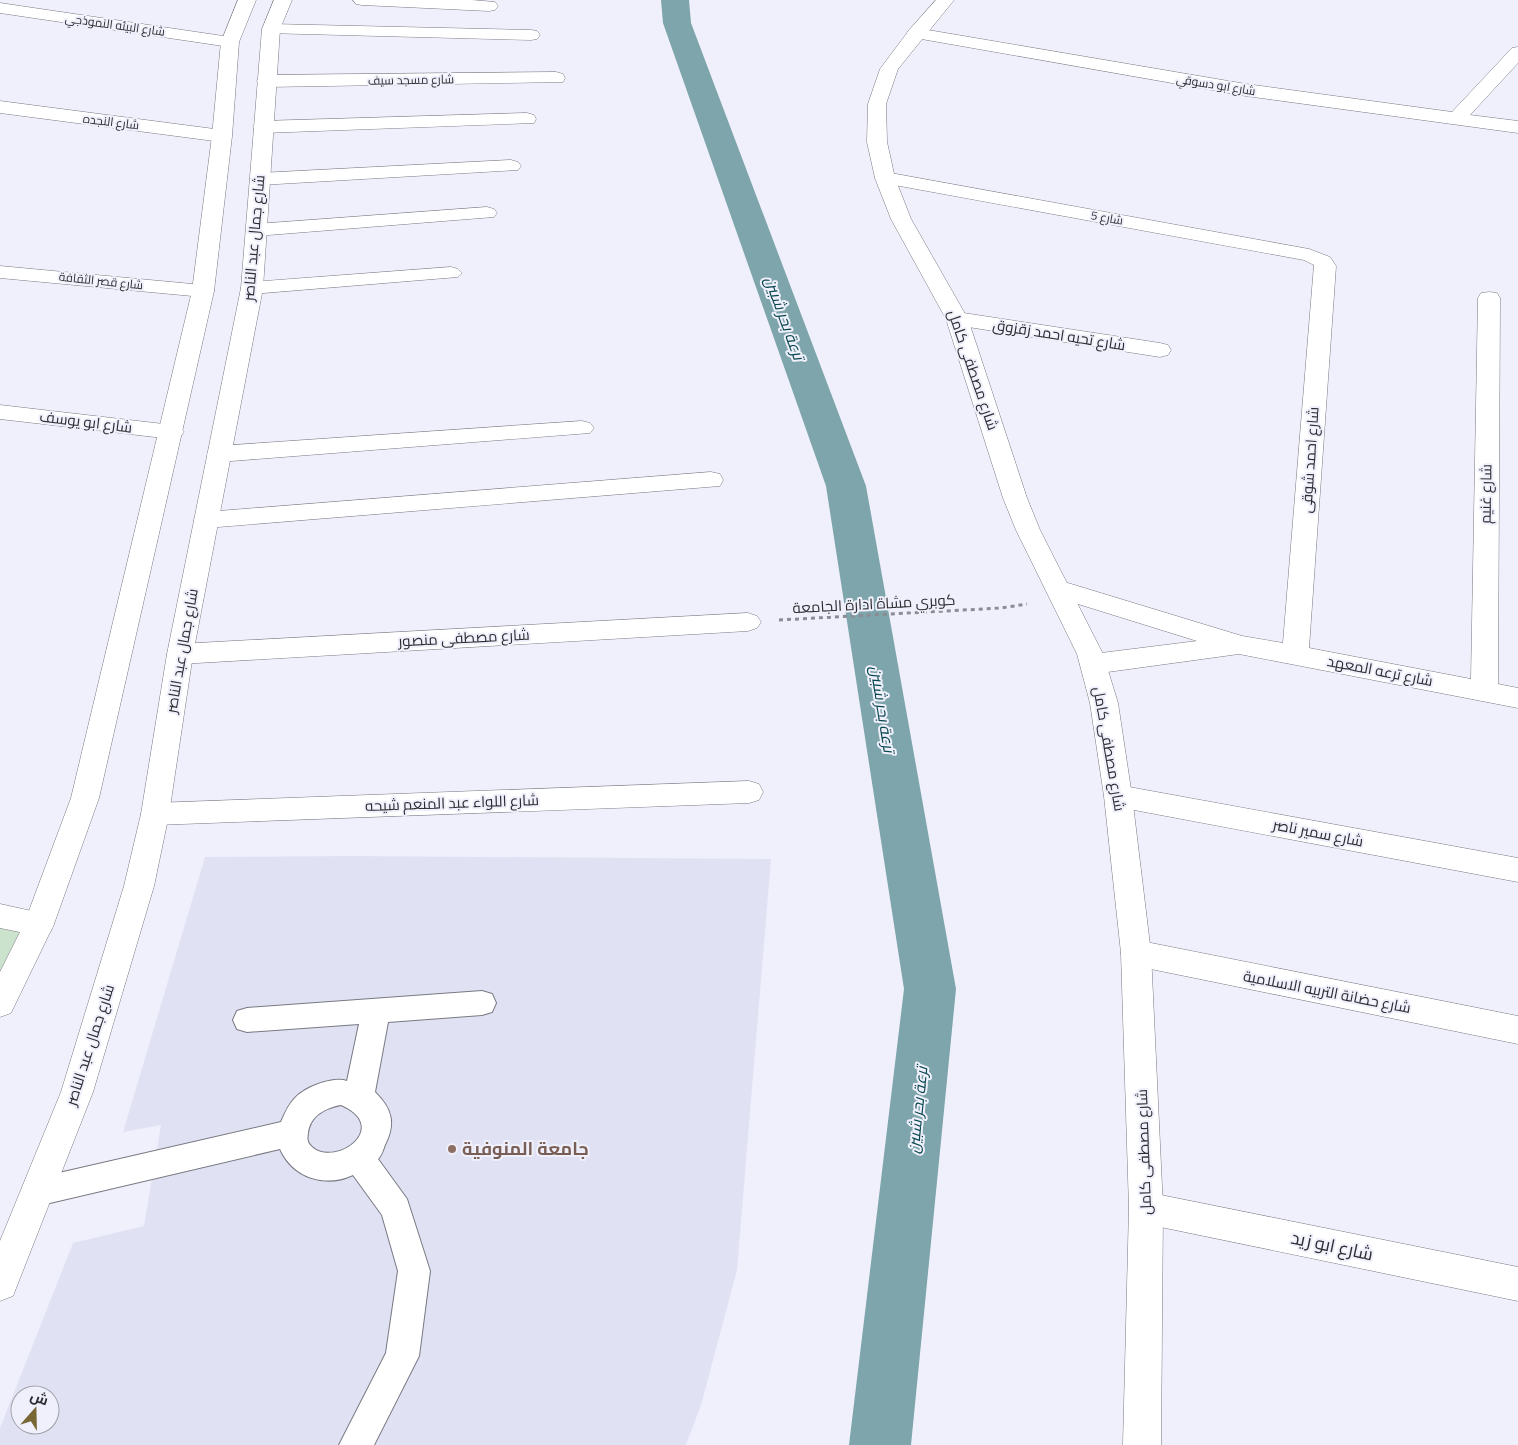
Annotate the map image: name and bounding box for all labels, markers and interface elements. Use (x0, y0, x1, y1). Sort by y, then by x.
street label: شارع البيئه النموذجي (64, 8, 166, 42)
street label: شارع مسجد سيف (368, 69, 454, 90)
street label: شارع ابو دسوقي (1175, 69, 1257, 101)
street label: شارع النجده (82, 109, 140, 134)
street label: شارع جمال عبد الناصر (236, 174, 270, 303)
street label: شارع 5 (1089, 205, 1125, 230)
street label: شارع قصر الثقافة (58, 267, 144, 294)
water label: ترعة بحر شبين (759, 273, 812, 366)
street label: شارع مصطفى كامل (942, 306, 1005, 433)
street label: شارع تحيه احمد زقزوق (991, 313, 1127, 356)
street label: شارع ابو يوسف (38, 404, 134, 439)
street label: شارع احمد شوقى (1294, 406, 1325, 514)
street label: شارع غنيم (1473, 464, 1498, 524)
street label: شارع جمال عبد الناصر (159, 587, 204, 716)
street label: كوبري مشاة ادارة الجامعة (792, 588, 956, 620)
street label: شارع مصطفى منصور (397, 623, 530, 652)
street label: شارع ترعه المعهد (1325, 649, 1435, 692)
water label: ترعة بحر شبين (864, 664, 902, 757)
street label: شارع مصطفى كامل (1087, 685, 1132, 813)
street label: شارع اللواء عبد المنعم شيحه (365, 788, 539, 817)
street label: شارع سمير ناصر (1270, 812, 1365, 853)
street label: شارع حضانة التربيه الاسلامية (1241, 964, 1413, 1019)
street label: شارع جمال عبد الناصر (59, 981, 120, 1109)
water label: ترعة بحر شبين (900, 1063, 934, 1155)
street label: شارع مصطفى كامل (1130, 1089, 1157, 1215)
place label: جامعة المنوفية (462, 1135, 589, 1162)
marker: جامعة المنوفية (446, 1143, 458, 1155)
street label: شارع ابو زيد (1288, 1224, 1376, 1267)
text: ش (28, 1384, 52, 1410)
north arrow (10, 1385, 60, 1435)

